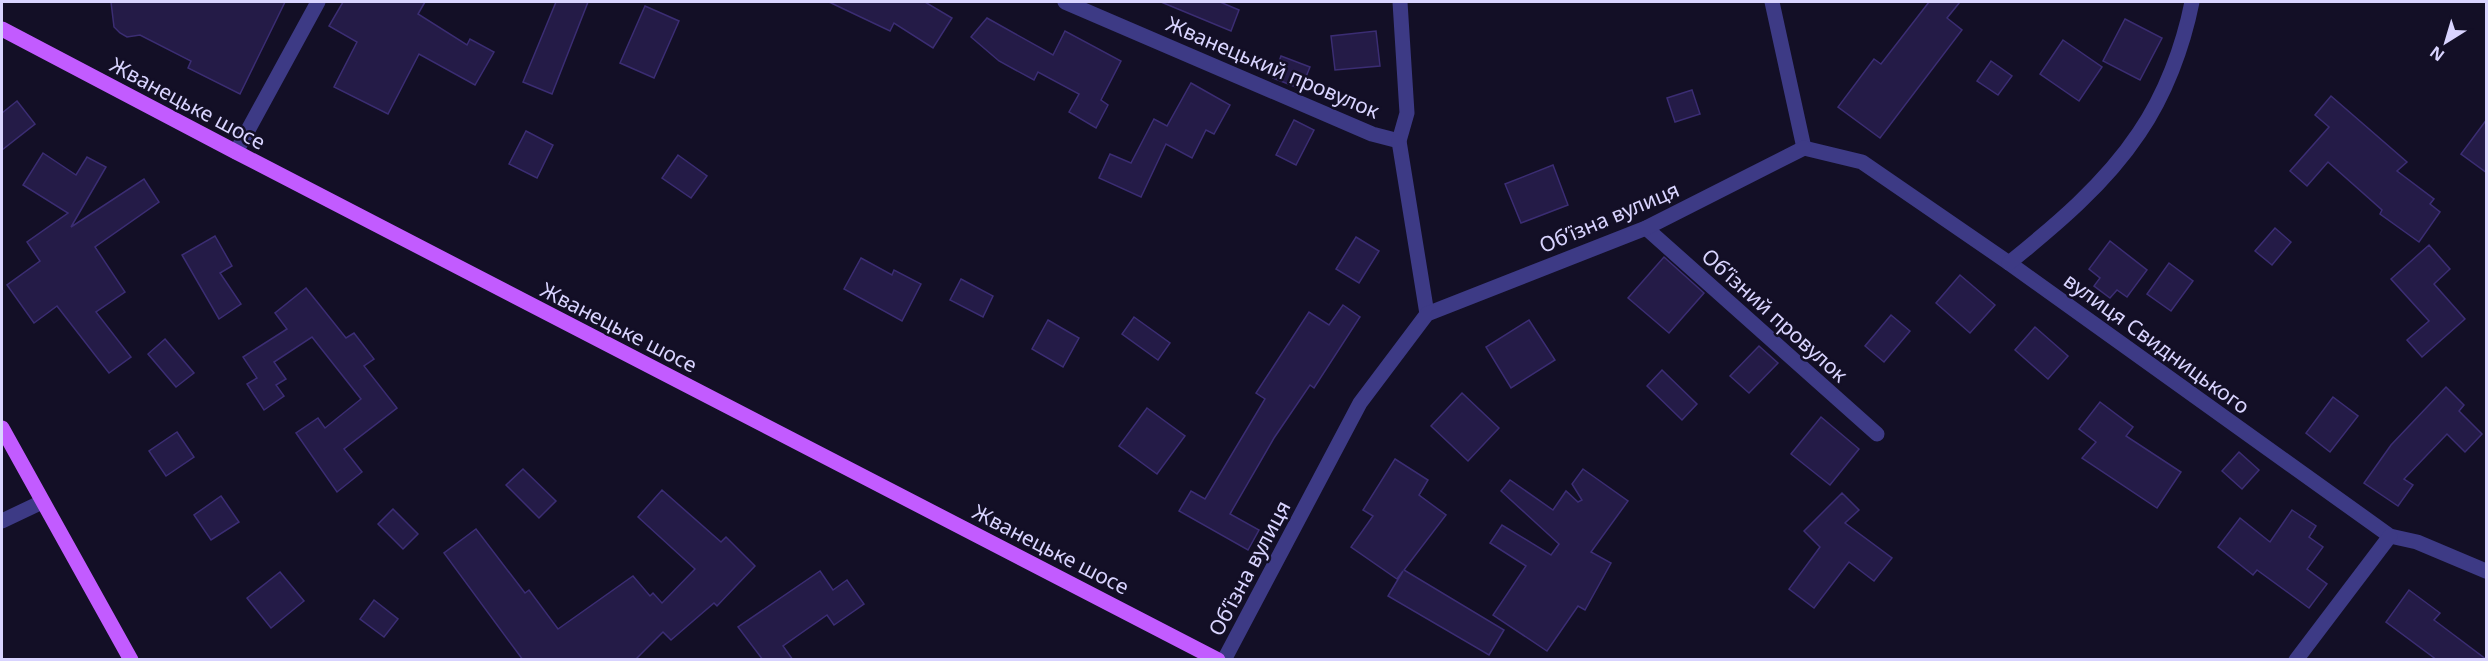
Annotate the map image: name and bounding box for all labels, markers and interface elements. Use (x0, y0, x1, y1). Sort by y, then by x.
street label: Жванецький провулок (1162, 9, 1384, 125)
north arrow (2416, 12, 2476, 72)
text: N (2425, 41, 2449, 67)
street label: Жванецьке шосе (105, 50, 271, 156)
street label: Обʼїзна вулиця (1535, 175, 1683, 259)
street label: Обʼїзний провулок (1696, 242, 1854, 388)
street label: вулиця Свидницького (2059, 266, 2255, 420)
street label: Жванецьке шосе (536, 275, 702, 379)
street label: Обʼїзна вулиця (1202, 495, 1296, 641)
street label: Жванецьке шосе (968, 497, 1134, 601)

